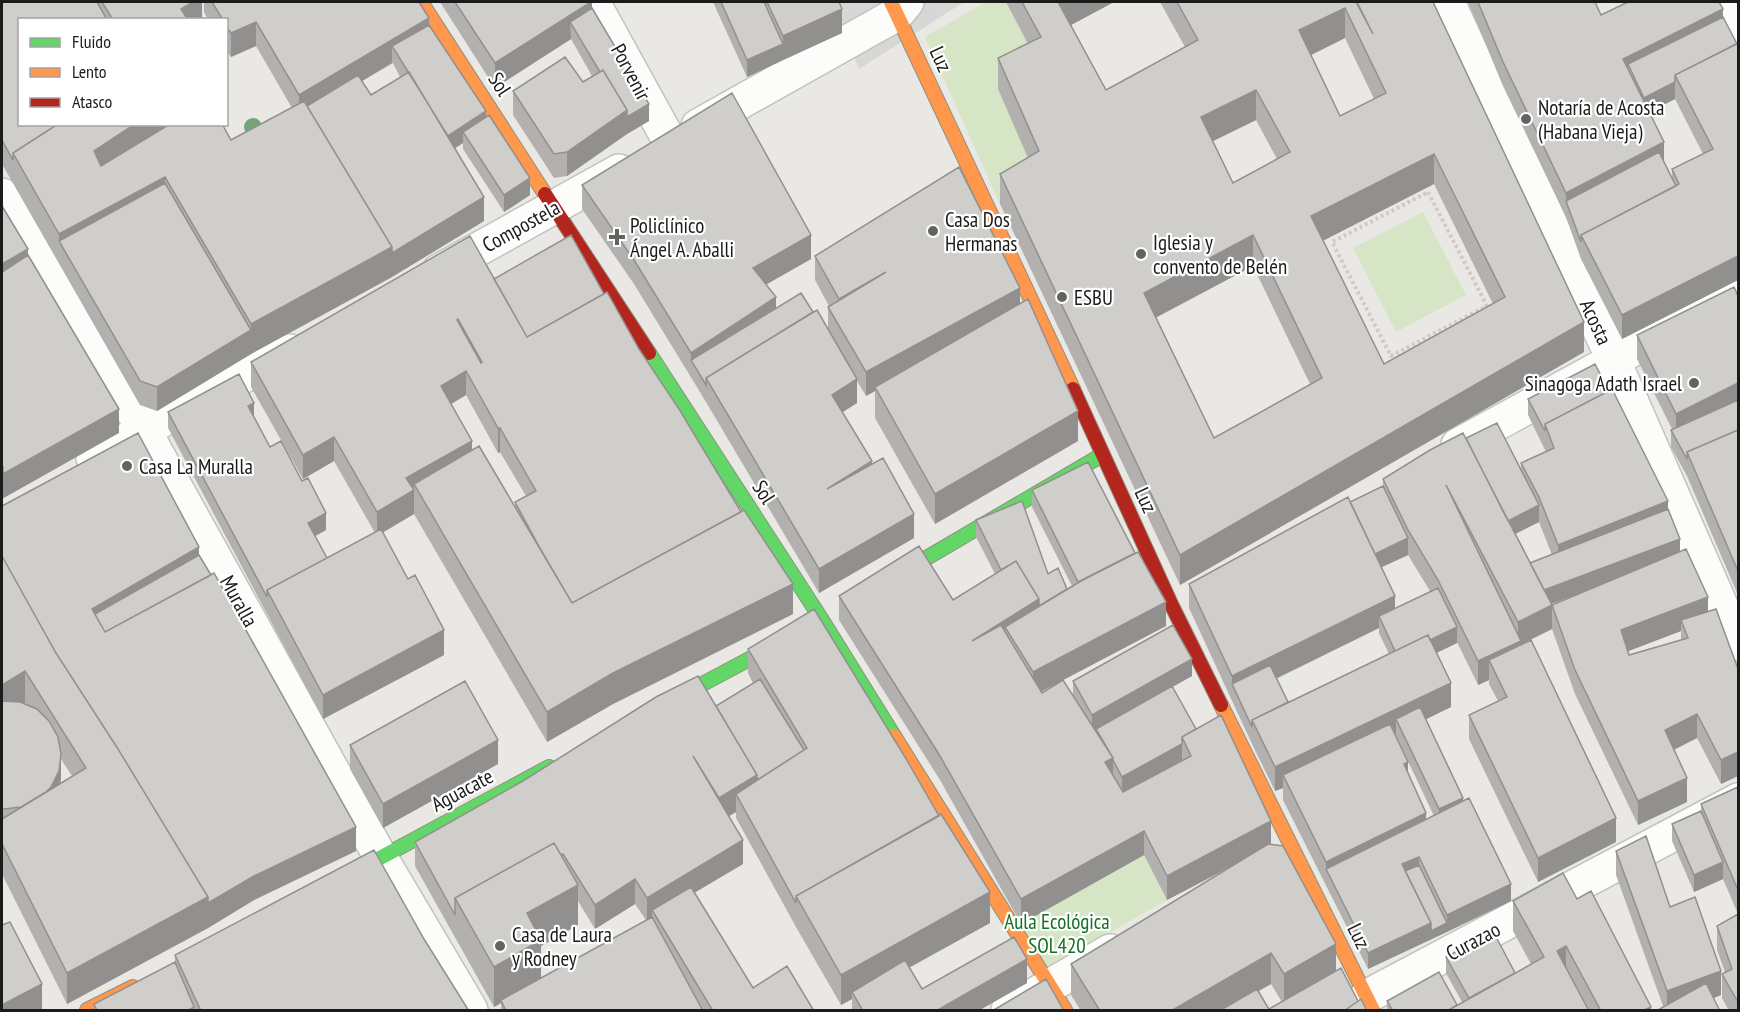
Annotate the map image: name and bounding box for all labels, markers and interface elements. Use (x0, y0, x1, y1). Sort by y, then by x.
legend (18, 18, 228, 126)
text: Fluido (72, 30, 111, 53)
street label: Porvenir (605, 39, 657, 105)
street label: Luz (923, 42, 959, 76)
text: Lento (72, 60, 107, 83)
street label: Sol (482, 67, 518, 101)
text: Atasco (72, 90, 113, 113)
place label: Notaría de Acosta (Habana Vieja) (1538, 94, 1665, 145)
marker: Notaría de Acosta (Habana Vieja) (1519, 112, 1533, 126)
street label: Compostela (477, 194, 565, 258)
place label: Casa Dos Hermanas (945, 206, 1017, 257)
place label: Policlínico Ángel A. Aballi (630, 212, 734, 263)
marker: Casa Dos Hermanas (926, 224, 940, 238)
marker: Policlínico Ángel A. Aballi (608, 228, 626, 246)
place label: Iglesia y convento de Belén (1153, 229, 1287, 280)
marker: Iglesia y convento de Belén (1134, 247, 1148, 261)
place label: ESBU (1074, 284, 1113, 311)
marker: ESBU (1055, 290, 1069, 304)
street label: Acosta (1574, 295, 1618, 349)
place label: Sinagoga Adath Israel (1525, 370, 1682, 397)
marker: Sinagoga Adath Israel (1687, 376, 1701, 390)
place label: Casa La Muralla (139, 453, 253, 480)
marker: Casa La Muralla (120, 459, 134, 473)
street label: Sol (746, 475, 782, 509)
street label: Luz (1128, 483, 1164, 517)
street label: Muralla (214, 570, 264, 632)
street label: Aguacate (426, 762, 498, 818)
park label: Aula Ecológica SOL420 (1004, 908, 1110, 959)
street label: Curazao (1441, 916, 1505, 966)
street label: Luz (1341, 919, 1377, 953)
place label: Casa de Laura y Rodney (512, 921, 612, 972)
marker: Casa de Laura y Rodney (493, 939, 507, 953)

